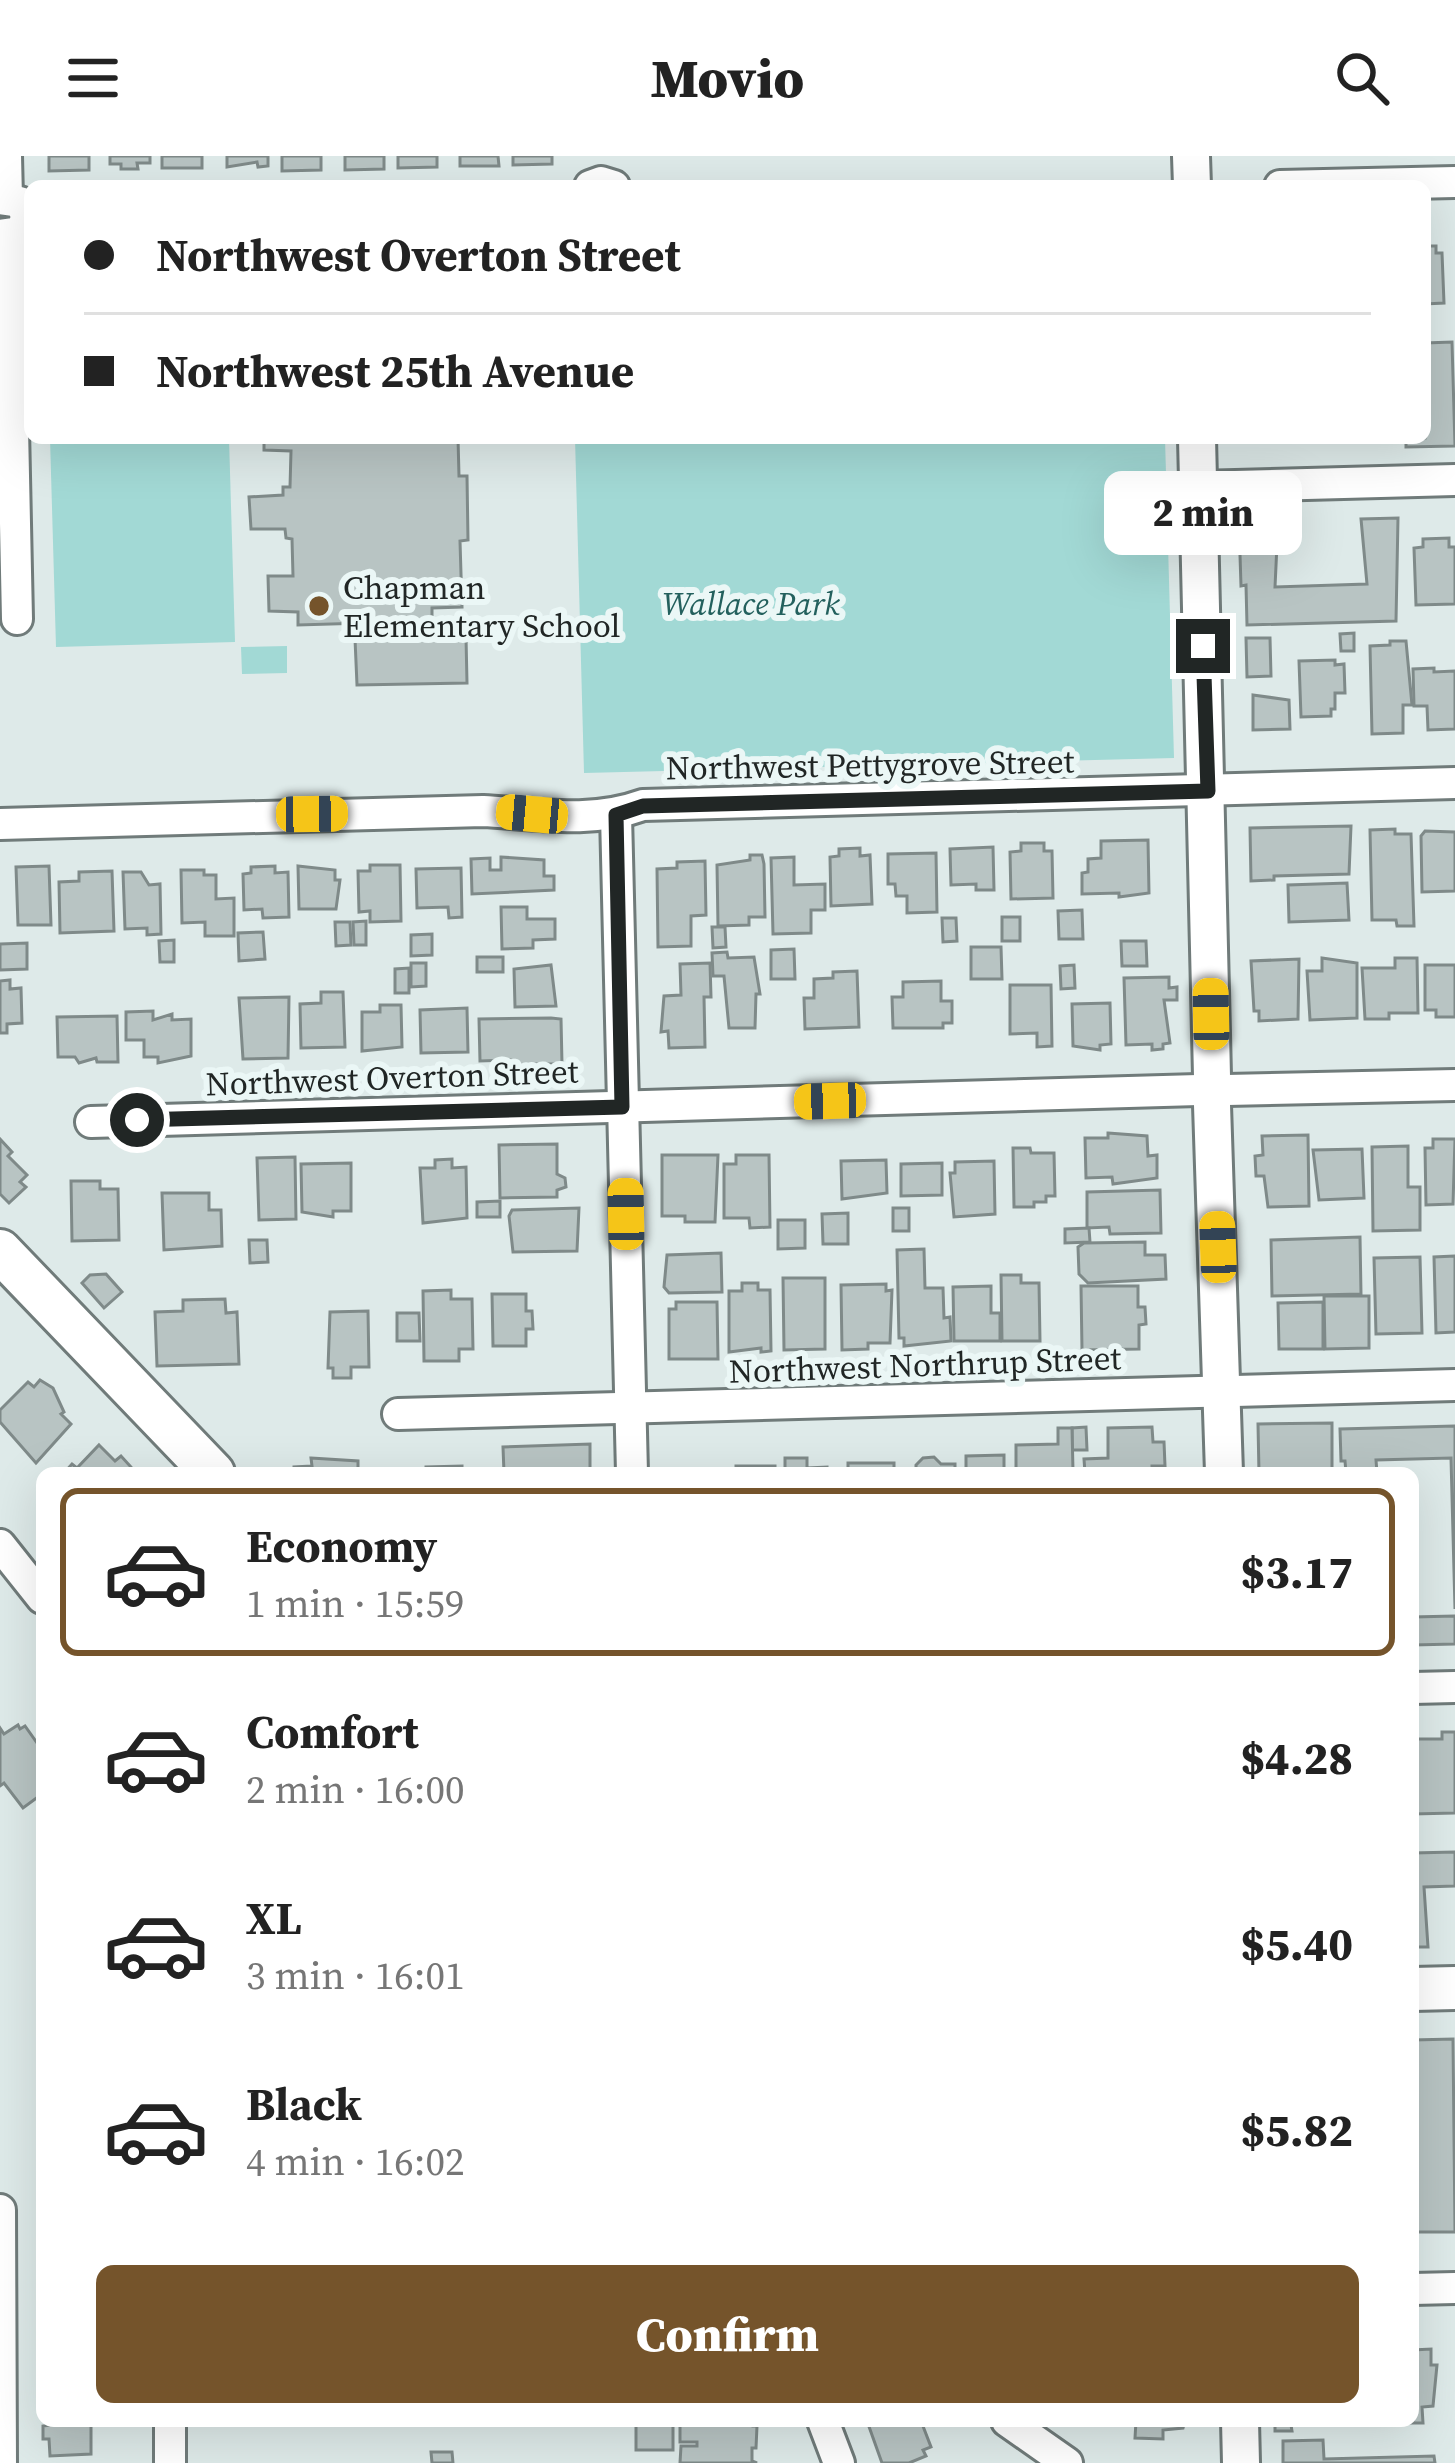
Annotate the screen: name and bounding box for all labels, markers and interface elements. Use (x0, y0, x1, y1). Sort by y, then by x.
text: Movio (651, 41, 804, 115)
icon: menu (60, 45, 126, 111)
icon: search (1329, 45, 1395, 111)
text: Northwest Overton Street (156, 224, 681, 286)
text: Northwest 25th Avenue (156, 340, 634, 402)
callout: 2 min (1104, 472, 1302, 556)
text: 2 min (1152, 486, 1254, 539)
place label: Chapman Elementary School (343, 565, 621, 648)
park label: Wallace Park (662, 581, 840, 626)
marker: Chapman Elementary School (306, 593, 332, 619)
route end (1176, 619, 1230, 673)
street label: Northwest Pettygrove Street (665, 738, 1075, 791)
car (495, 793, 569, 835)
car (276, 795, 348, 833)
car (1192, 978, 1230, 1050)
street label: Northwest Overton Street (205, 1048, 579, 1106)
car (793, 1082, 867, 1120)
route start (110, 1093, 164, 1147)
car (607, 1178, 645, 1250)
car (1199, 1210, 1237, 1284)
street label: Northwest Northrup Street (728, 1335, 1122, 1394)
text: Economy (246, 1515, 437, 1577)
icon: car (102, 1518, 210, 1626)
text: $3.17 (1240, 1541, 1353, 1603)
text: 1 min · 15:59 (246, 1577, 465, 1630)
text: Comfort (246, 1701, 419, 1763)
icon: car (102, 1704, 210, 1812)
text: $4.28 (1240, 1727, 1353, 1789)
text: 2 min · 16:00 (246, 1763, 465, 1816)
text: XL (246, 1887, 302, 1949)
icon: car (102, 1890, 210, 1998)
text: $5.40 (1240, 1913, 1353, 1975)
text: 3 min · 16:01 (246, 1949, 465, 2002)
text: Black (246, 2073, 362, 2135)
icon: car (102, 2076, 210, 2184)
text: $5.82 (1240, 2099, 1353, 2161)
text: 4 min · 16:02 (246, 2135, 465, 2188)
button: Confirm (96, 2265, 1359, 2403)

